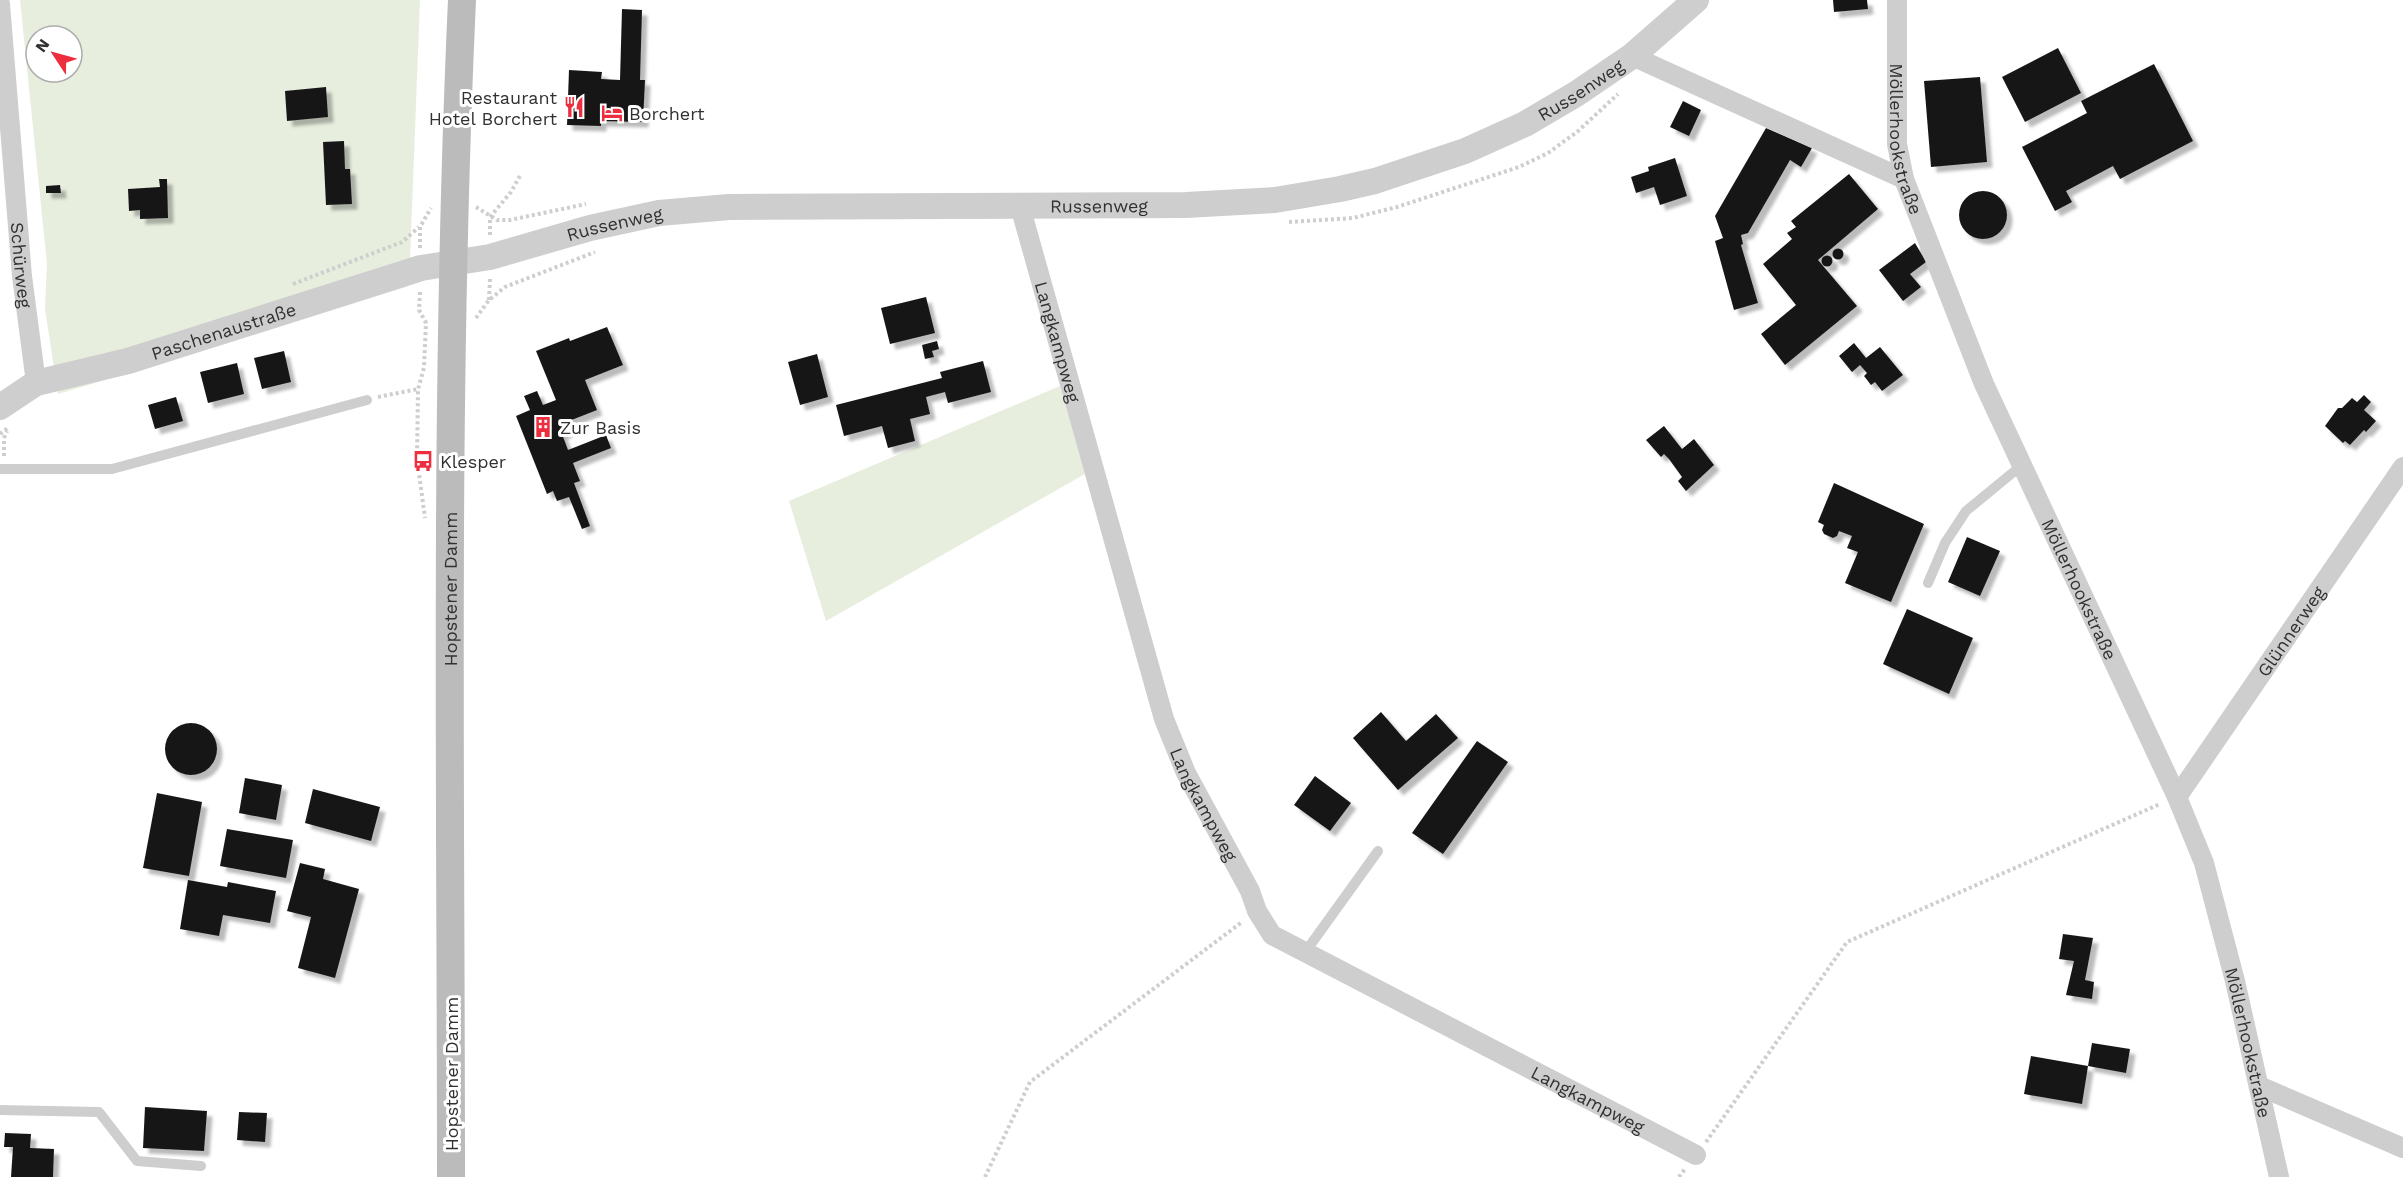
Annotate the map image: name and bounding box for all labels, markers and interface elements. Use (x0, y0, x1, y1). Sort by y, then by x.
north arrow (24, 24, 84, 84)
text: N (31, 35, 53, 56)
street label: Russenweg (1534, 54, 1628, 125)
street label: Möllerhookstraße (1886, 63, 1927, 217)
place label: Restaurant Hotel Borchert (429, 87, 557, 129)
restaurant icon: Restaurant Hotel Borchert (562, 95, 586, 119)
hotel icon: Borchert (600, 101, 624, 125)
place label: Borchert (629, 103, 705, 124)
street label: Russenweg (1050, 195, 1148, 216)
street label: Russenweg (564, 202, 665, 245)
street label: Schürweg (7, 221, 37, 310)
street label: Langkampweg (1031, 279, 1085, 405)
street label: Paschenaustraße (148, 298, 298, 363)
building icon: Zur Basis (531, 415, 555, 439)
place label: Zur Basis (560, 417, 641, 438)
bus stop icon: Klesper (411, 449, 435, 473)
place label: Klesper (440, 451, 506, 472)
street label: Hopstener Damm (439, 512, 461, 666)
street label: Möllerhookstraße (2038, 515, 2122, 663)
street label: Glünnerweg (2252, 582, 2329, 680)
street label: Langkampweg (1166, 744, 1242, 865)
street label: Möllerhookstraße (2221, 965, 2276, 1120)
street label: Hopstener Damm (441, 997, 462, 1151)
street label: Langkampweg (1528, 1061, 1649, 1137)

